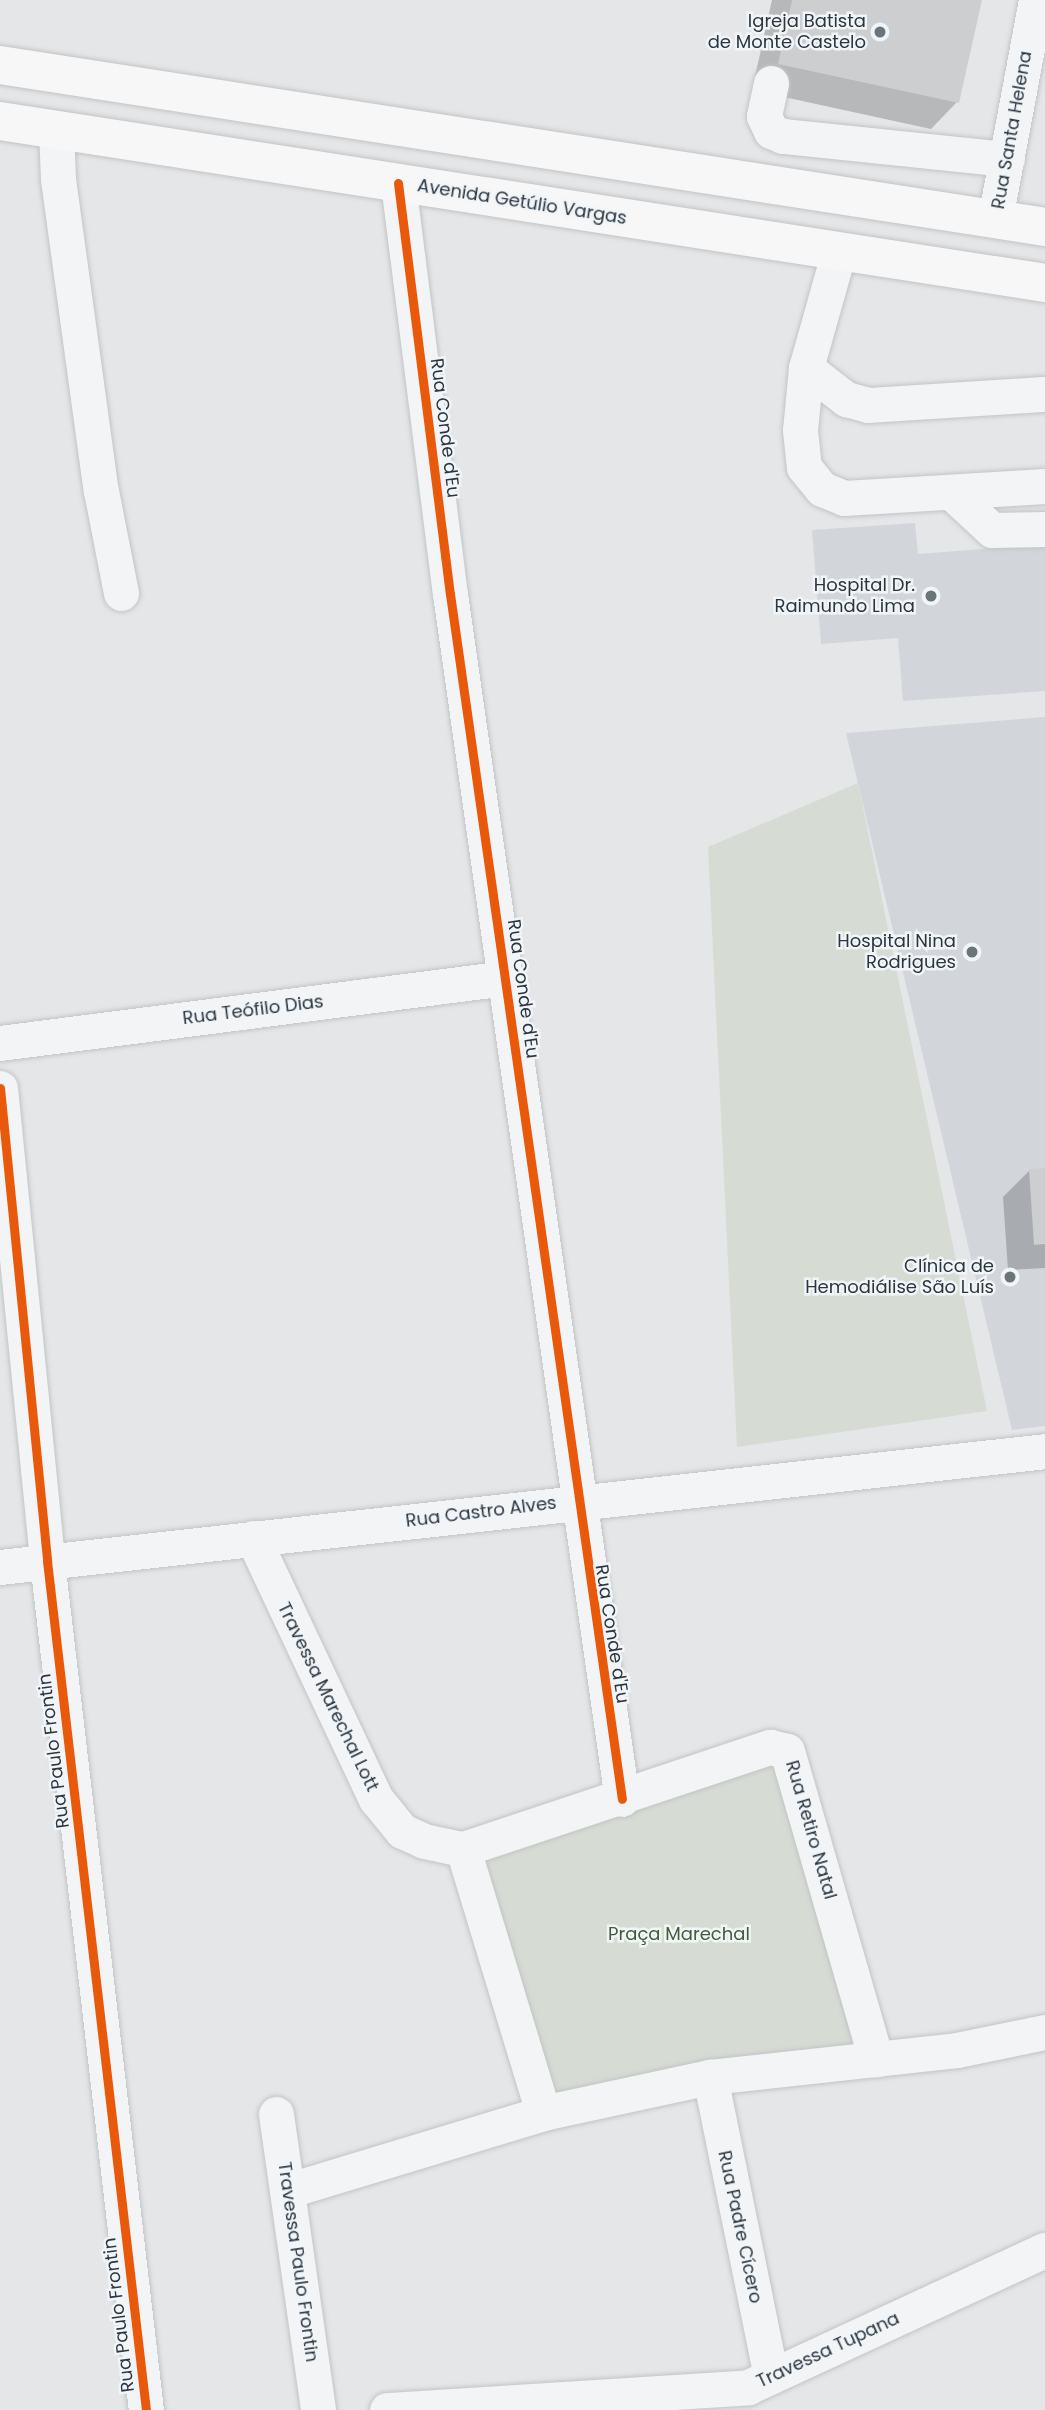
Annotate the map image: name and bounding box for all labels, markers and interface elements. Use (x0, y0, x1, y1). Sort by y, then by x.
place label: Igreja Batista de Monte Castelo (708, 11, 866, 54)
marker: Igreja Batista de Monte Castelo (872, 24, 888, 40)
street label: Rua Santa Helena (987, 49, 1037, 211)
street label: Avenida Getúlio Vargas (416, 175, 628, 229)
street label: Rua Conde d'Eu (426, 357, 464, 499)
place label: Hospital Dr. Raimundo Lima (774, 575, 915, 618)
marker: Hospital Dr. Raimundo Lima (921, 586, 941, 606)
street label: Rua Conde d'Eu (503, 918, 543, 1060)
place label: Hospital Nina Rodrigues (837, 931, 956, 974)
marker: Hospital Nina Rodrigues (962, 942, 982, 962)
street label: Rua Teófilo Dias (181, 991, 325, 1029)
place label: Clínica de Hemodiálise São Luís (805, 1256, 994, 1298)
marker: Clínica de Hemodiálise São Luís (1000, 1267, 1020, 1287)
street label: Rua Castro Alves (404, 1492, 558, 1532)
street label: Rua Conde d'Eu (590, 1563, 634, 1705)
street label: Travessa Marechal Lott (273, 1599, 383, 1795)
street label: Rua Paulo Frontin (34, 1672, 74, 1830)
street label: Rua Retiro Natal (781, 1758, 841, 1902)
park label: Praça Marechal (608, 1923, 750, 1945)
street label: Rua Padre Cícero (713, 2149, 767, 2305)
street label: Travessa Paulo Frontin (273, 2161, 323, 2363)
street label: Rua Paulo Frontin (99, 2236, 139, 2394)
street label: Travessa Tupana (753, 2307, 903, 2393)

